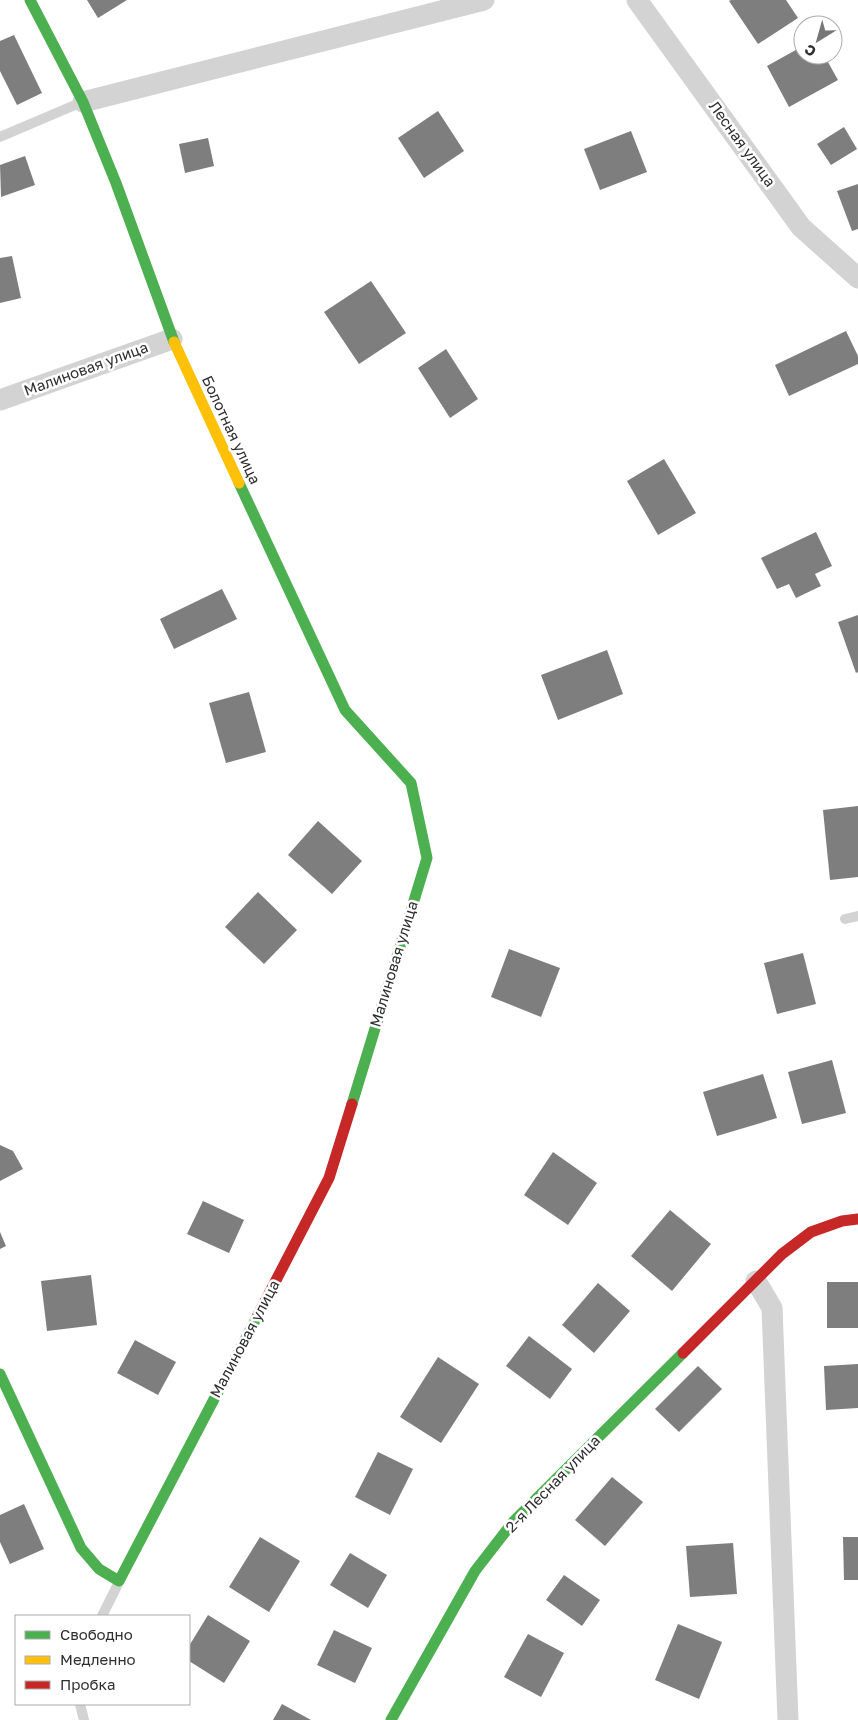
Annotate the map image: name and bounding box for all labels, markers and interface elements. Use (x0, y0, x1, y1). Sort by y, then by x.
north arrow (793, 15, 843, 65)
text: С (801, 41, 819, 61)
street label: Лесная улица (706, 97, 780, 190)
street label: Малиновая улица (21, 337, 150, 399)
street label: Болотная улица (199, 372, 265, 487)
street label: Малиновая улица (365, 899, 421, 1029)
street label: Малиновая улица (206, 1277, 283, 1400)
street label: 2-я Лесная улица (501, 1431, 603, 1536)
legend (15, 1615, 190, 1705)
text: Свободно (60, 1625, 133, 1643)
text: Медленно (60, 1650, 136, 1668)
text: Пробка (60, 1675, 115, 1693)

